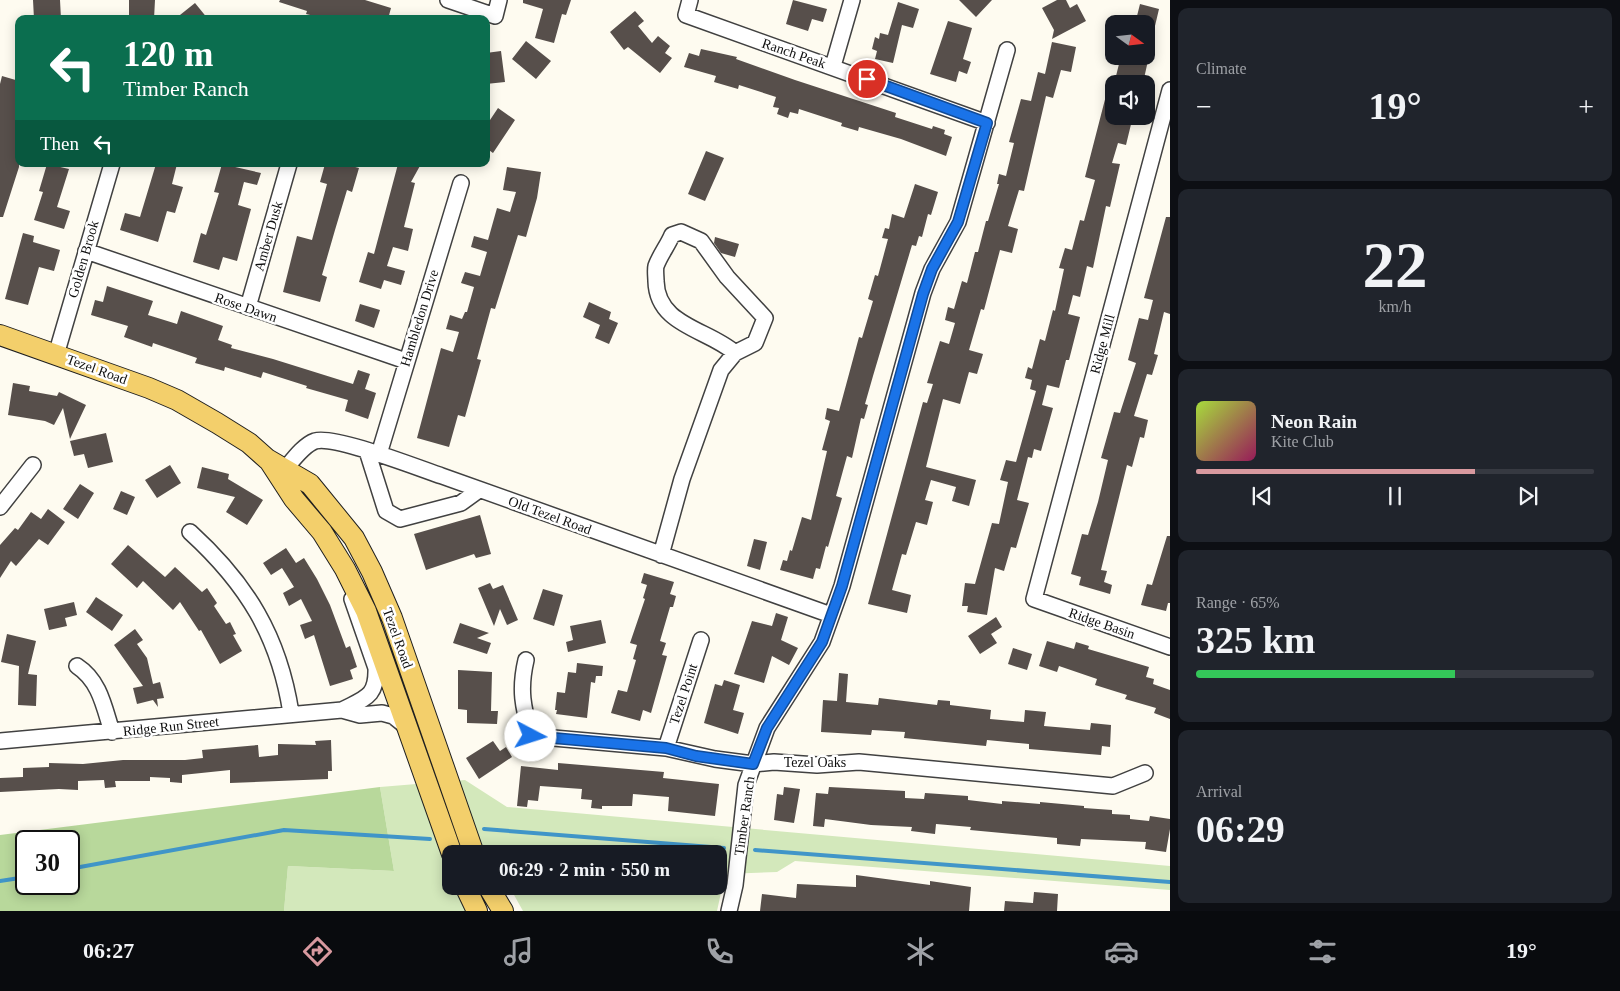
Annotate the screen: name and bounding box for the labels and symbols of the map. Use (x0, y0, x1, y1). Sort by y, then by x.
north arrow (1105, 15, 1155, 65)
street label: Ranch Peak (760, 36, 828, 71)
pin (846, 58, 888, 100)
street label: Amber Dusk (251, 199, 286, 273)
street label: Golden Brook (65, 219, 102, 300)
street label: Hambledon Drive (398, 268, 441, 368)
street label: Rose Dawn (213, 290, 279, 325)
street label: Ridge Mill (1087, 313, 1118, 376)
street label: Tezel Road (65, 352, 129, 387)
street label: Old Tezel Road (506, 493, 593, 537)
street label: Ridge Basin (1067, 605, 1137, 642)
street label: Tezel Road (380, 606, 415, 670)
street label: Tezel Point (667, 662, 700, 727)
position arrow (504, 709, 556, 761)
street label: Ridge Run Street (122, 714, 220, 739)
street label: Tezel Oaks (784, 755, 846, 770)
street label: Timber Ranch (732, 775, 757, 857)
speed limit sign: 30 (15, 830, 80, 895)

